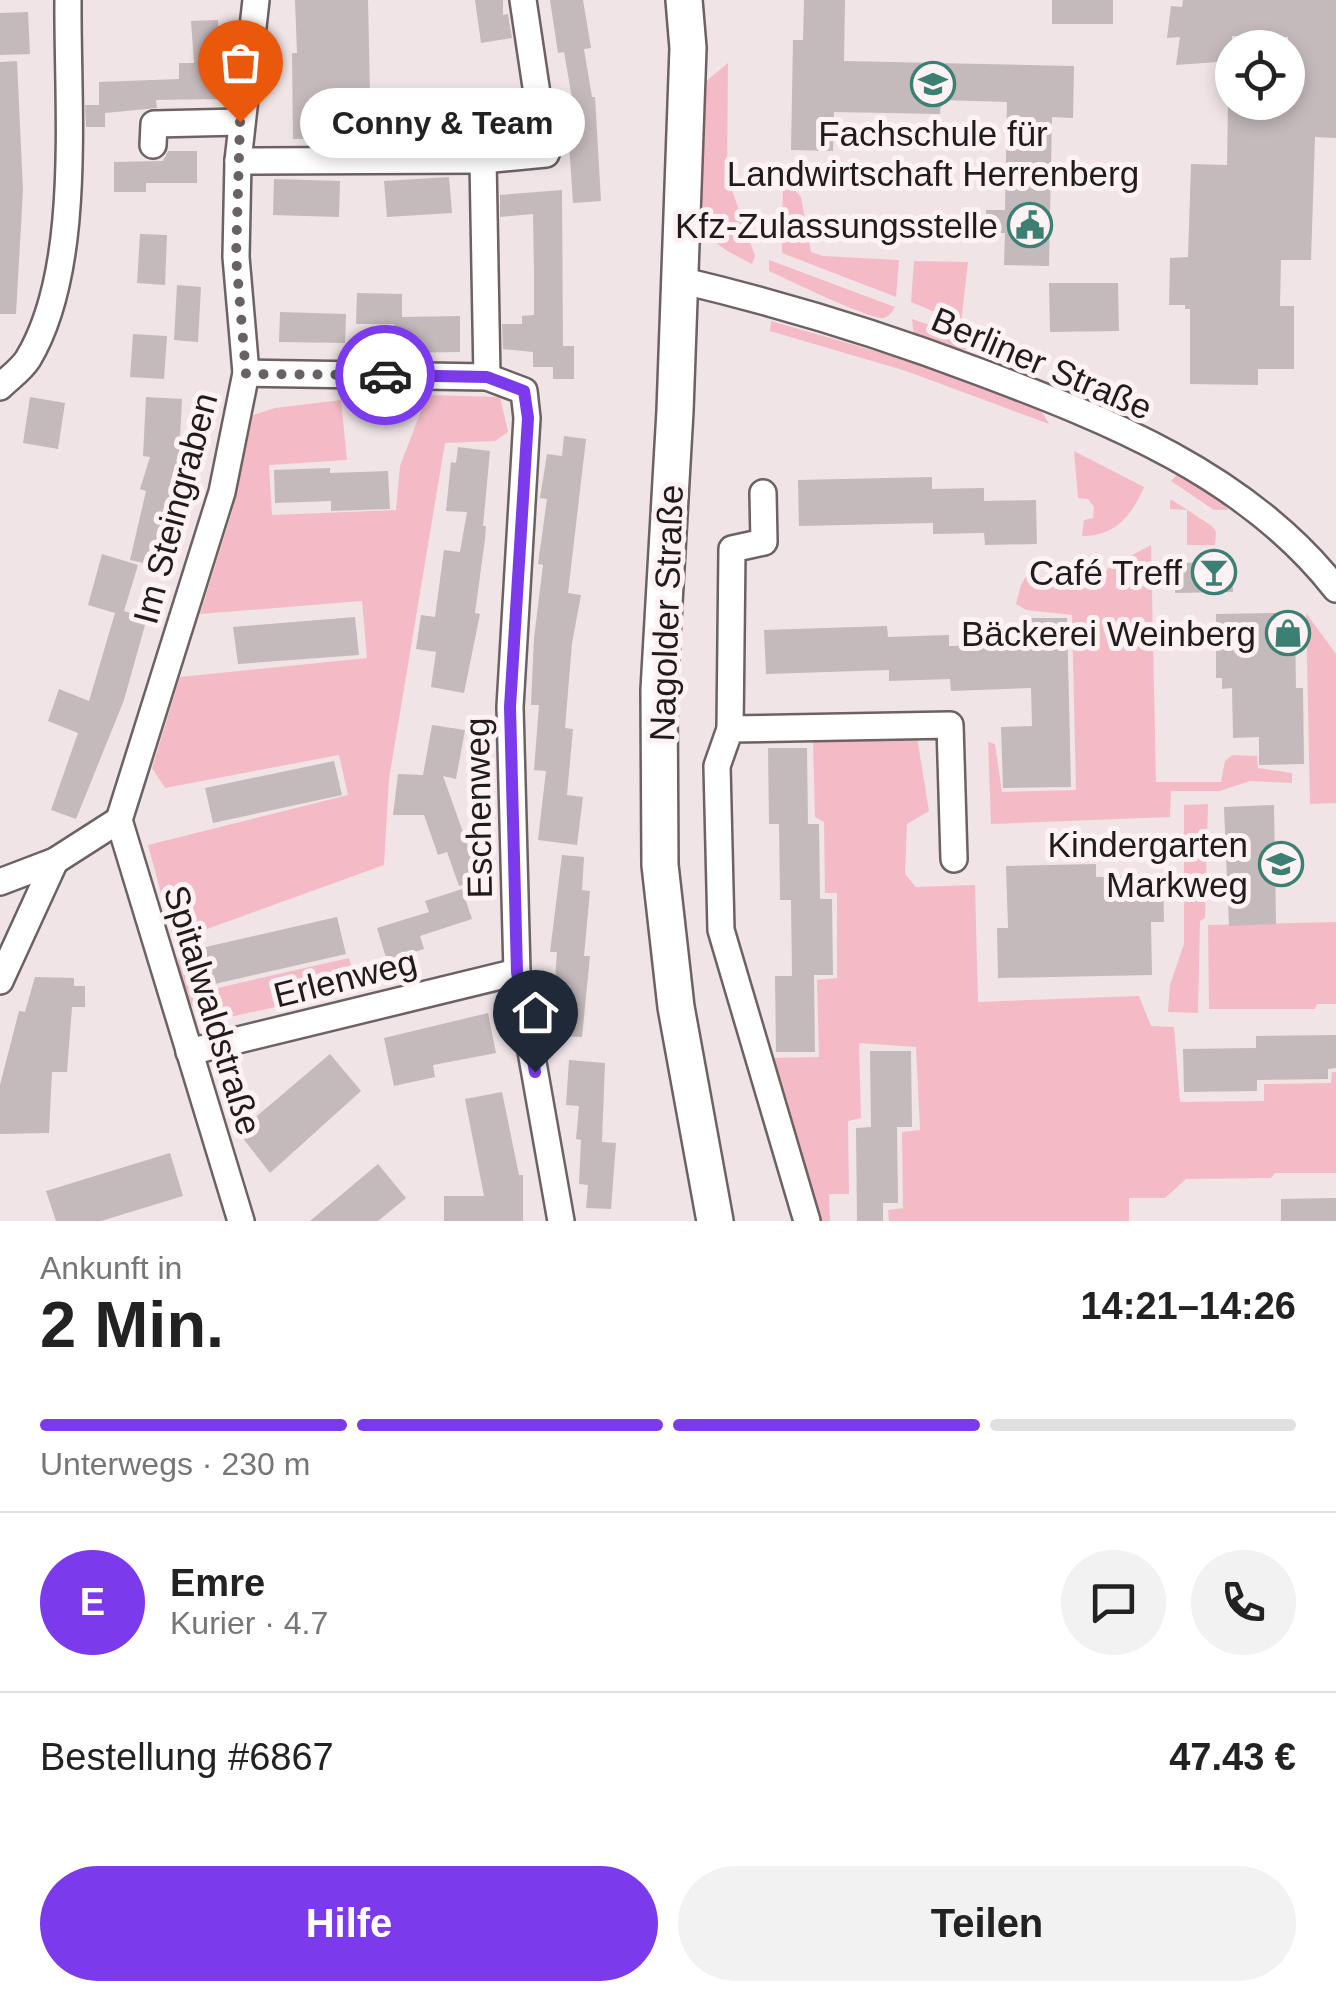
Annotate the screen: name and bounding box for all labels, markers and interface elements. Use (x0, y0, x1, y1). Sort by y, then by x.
pin (198, 20, 283, 123)
map controls (1215, 30, 1305, 120)
button: locate (1215, 30, 1305, 120)
icon: bag (213, 35, 268, 90)
school or university icon: Fachschule für Landwirtschaft Herrenberg (910, 61, 956, 107)
callout: Conny & Team (300, 87, 585, 157)
text: Conny & Team (332, 105, 553, 141)
place label: Fachschule für Landwirtschaft Herrenberg (727, 114, 1139, 193)
public building icon: Kfz-Zulassungsstelle (1007, 202, 1053, 248)
place label: Kfz-Zulassungsstelle (675, 206, 998, 245)
street label: Berliner Straße (926, 299, 1158, 427)
courier (335, 325, 435, 425)
icon: car (358, 348, 413, 403)
street label: Im Steingraben (125, 388, 225, 628)
street label: Nagolder Straße (642, 484, 690, 742)
bar icon: Café Treff (1191, 549, 1237, 595)
place label: Café Treff (1029, 553, 1182, 592)
shop icon: Bäckerei Weinberg (1265, 610, 1311, 656)
place label: Bäckerei Weinberg (961, 614, 1256, 653)
street label: Eschenweg (457, 717, 499, 899)
place label: Kindergarten Markweg (1048, 825, 1248, 904)
school or university icon: Kindergarten Markweg (1258, 841, 1304, 887)
street label: Spitalwaldstraße (157, 881, 269, 1139)
street label: Erlenweg (269, 941, 421, 1015)
pin (493, 970, 578, 1073)
icon: home (508, 985, 563, 1040)
text: Ankunft in (40, 1250, 182, 1286)
text: 14:21–14:26 (1080, 1285, 1296, 1327)
text: 2 Min. (40, 1288, 224, 1361)
text: Unterwegs · 230 m (40, 1446, 310, 1482)
button: chat (1061, 1550, 1166, 1655)
button: phone (1191, 1550, 1296, 1655)
text: Emre (170, 1562, 265, 1604)
text: E (80, 1581, 105, 1623)
text: Kurier · 4.7 (170, 1605, 328, 1641)
text: Bestellung #6867 (40, 1736, 334, 1778)
text: 47.43 € (1169, 1736, 1296, 1778)
button: Hilfe (40, 1866, 658, 1981)
button: Teilen (678, 1866, 1296, 1981)

